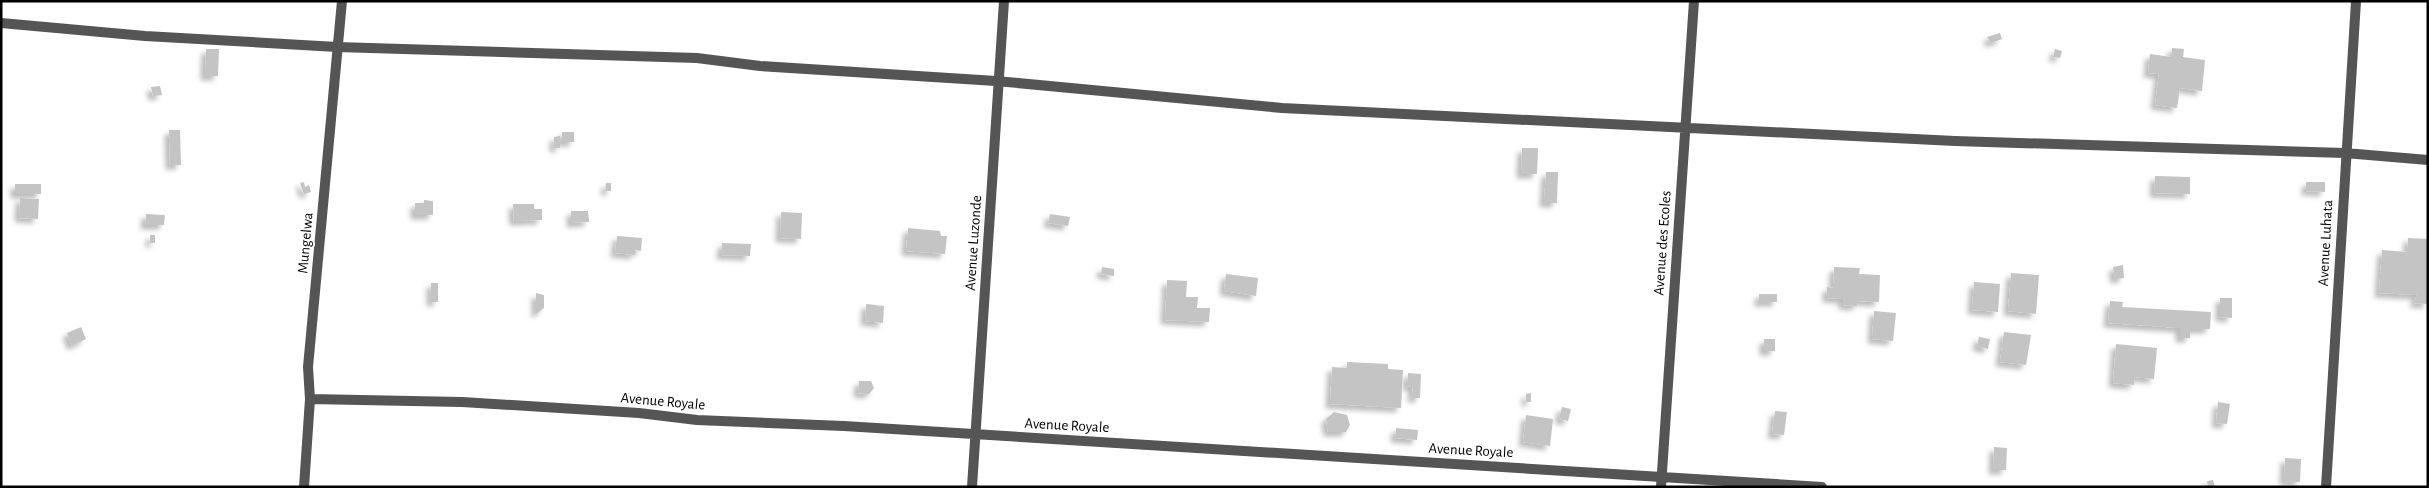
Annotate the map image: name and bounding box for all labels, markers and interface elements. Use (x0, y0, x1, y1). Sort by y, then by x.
street label: Avenue des Ecoles (1651, 190, 1674, 296)
street label: Avenue Luzonde (963, 195, 984, 291)
street label: Avenue Luhata (2316, 199, 2335, 287)
street label: Mungelwa (295, 212, 316, 274)
street label: Avenue Royale (620, 390, 706, 413)
street label: Avenue Royale (1024, 416, 1110, 435)
street label: Avenue Royale (1428, 441, 1514, 460)

